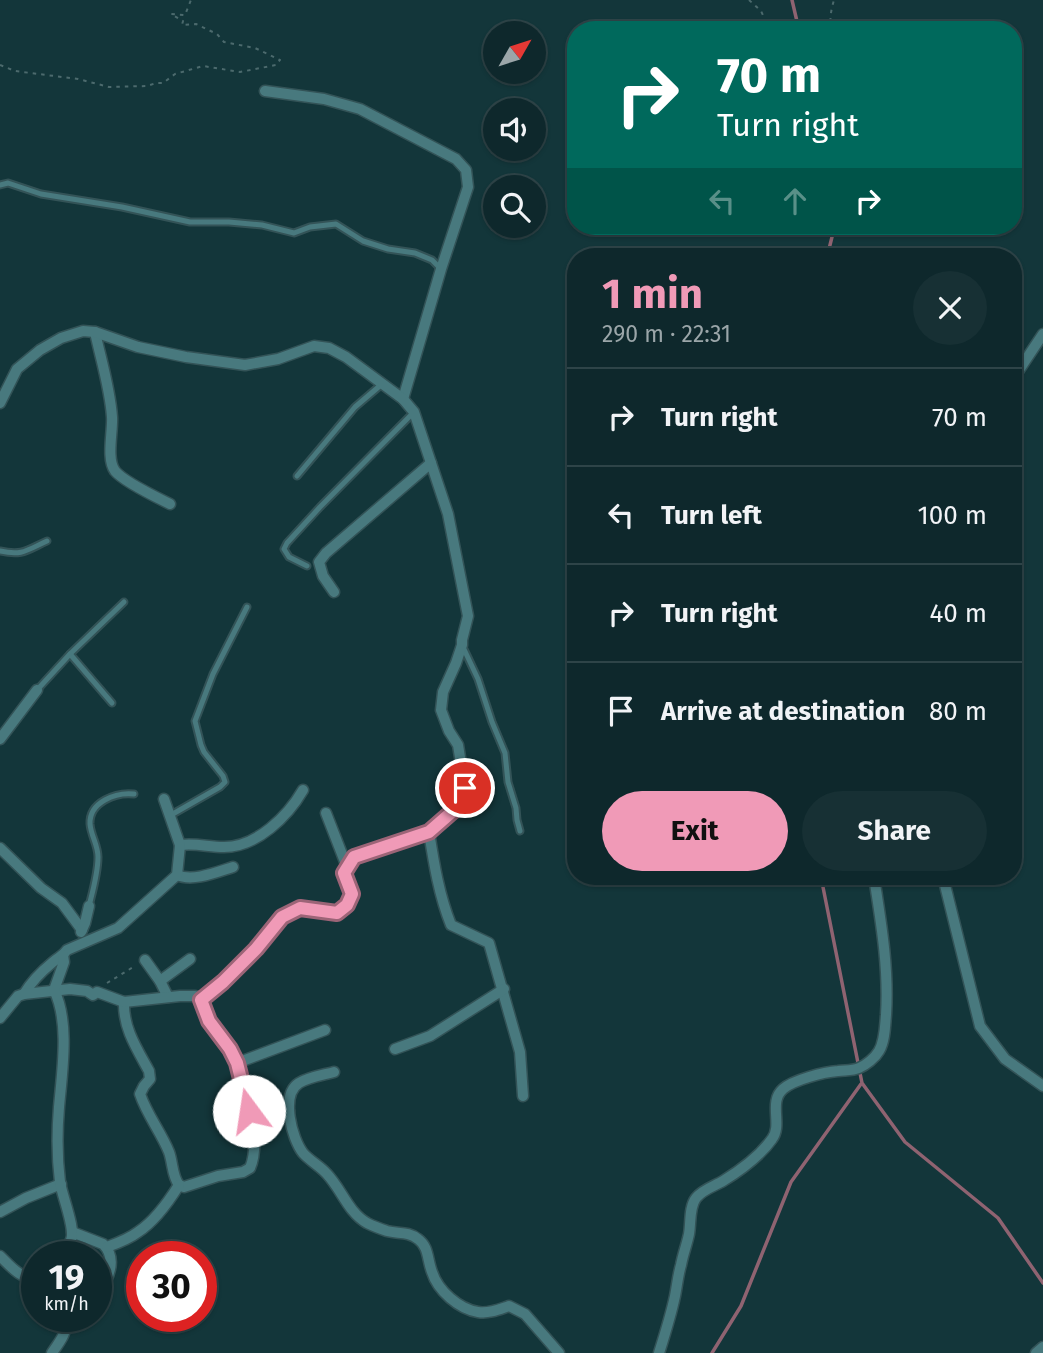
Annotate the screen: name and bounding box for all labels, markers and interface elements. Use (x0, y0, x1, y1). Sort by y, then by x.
north arrow (483, 21, 546, 84)
map controls (483, 21, 546, 238)
text: 70 m (717, 46, 821, 105)
icon: right (602, 49, 693, 140)
button: sound (483, 98, 546, 161)
text: Turn right (717, 106, 859, 144)
button: search (483, 175, 546, 238)
icon: left (703, 182, 741, 220)
icon: ahead (776, 182, 814, 220)
icon: right (849, 182, 887, 220)
text: 1 min (602, 269, 703, 319)
button: close (913, 271, 987, 345)
text: 290 m · 22:31 (602, 320, 731, 348)
icon: right (602, 398, 640, 436)
text: Turn right (661, 402, 778, 433)
text: 70 m (932, 402, 987, 433)
icon: left (602, 496, 640, 534)
text: Turn left (661, 500, 762, 531)
text: 100 m (918, 500, 987, 531)
icon: right (602, 594, 640, 632)
text: Turn right (661, 598, 778, 629)
text: 40 m (929, 598, 987, 629)
icon: arrive (602, 692, 640, 730)
text: Arrive at destination (661, 696, 905, 727)
text: 80 m (929, 696, 987, 727)
pin (435, 758, 495, 818)
icon: arrive (446, 769, 484, 807)
button: Exit (602, 791, 788, 871)
button: Share (802, 791, 987, 871)
position arrow (212, 1074, 286, 1148)
speed limit sign: 30 (126, 1241, 217, 1332)
text: 19 (49, 1256, 84, 1298)
text: km/h (44, 1293, 89, 1315)

